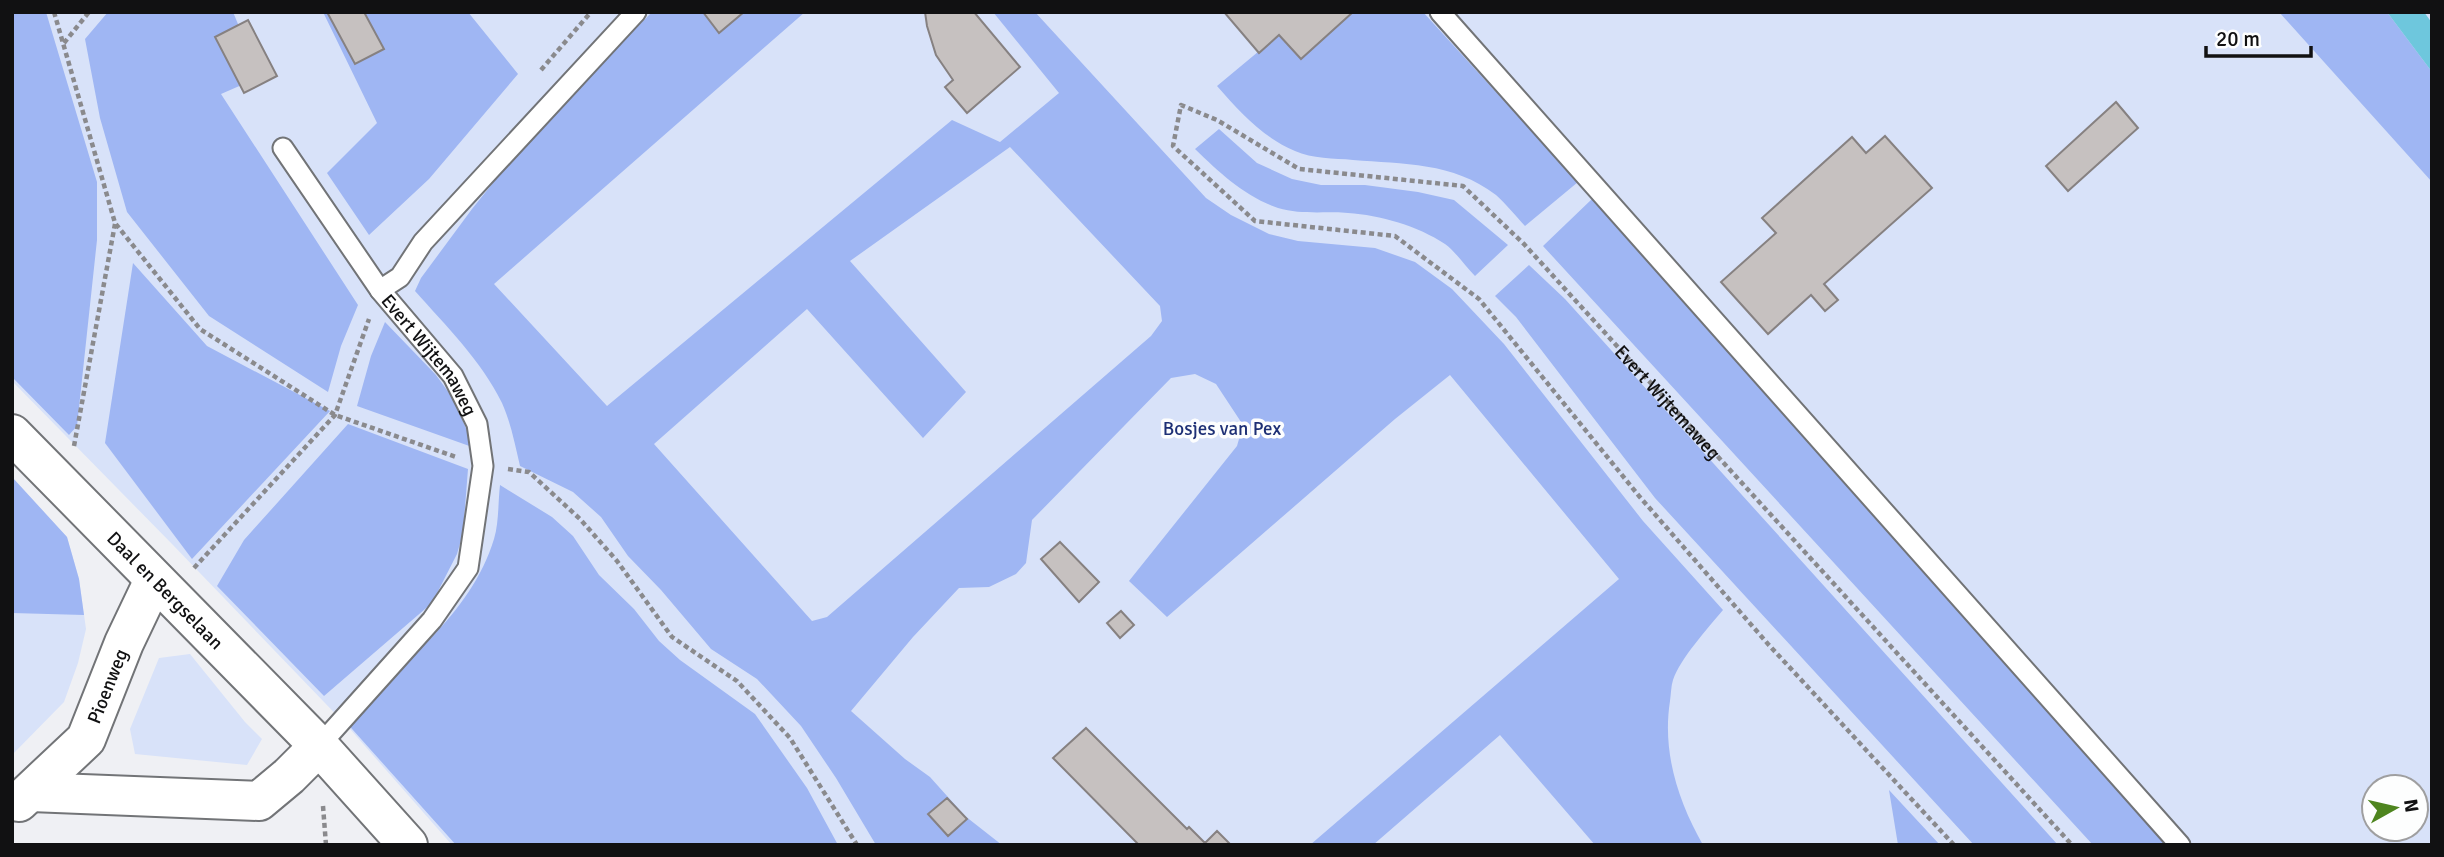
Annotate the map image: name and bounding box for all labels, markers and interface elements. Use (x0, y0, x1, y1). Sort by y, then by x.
scale bar (2206, 14, 2311, 58)
text: 20 m (2216, 26, 2260, 52)
street label: Evert Wijtemaweg (376, 289, 482, 420)
street label: Evert Wijtemaweg (1609, 340, 1726, 465)
park label: Bosjes van Pex (1163, 417, 1281, 441)
street label: Daal en Bergselaan (102, 527, 228, 655)
street label: Pioenweg (82, 645, 134, 727)
north arrow (2360, 773, 2430, 843)
text: N (2398, 798, 2424, 814)

